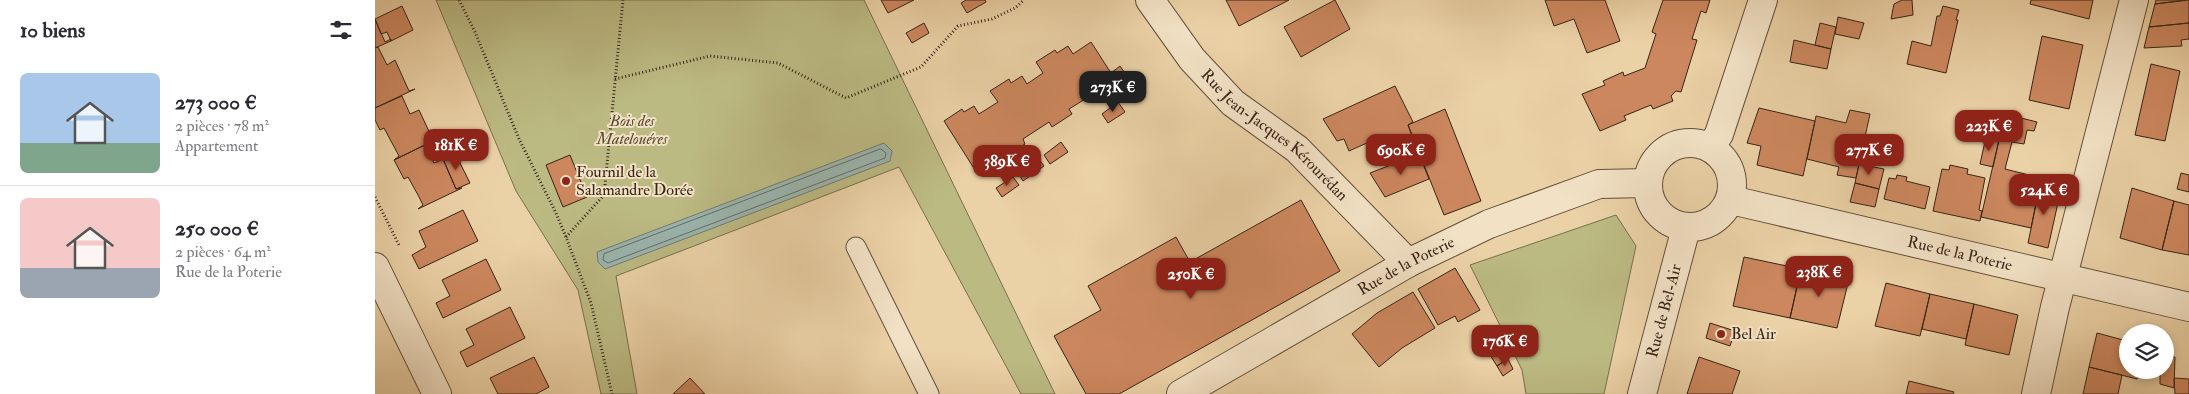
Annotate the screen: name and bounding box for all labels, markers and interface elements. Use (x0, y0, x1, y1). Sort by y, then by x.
icon: filters (327, 16, 355, 44)
text: 10 biens (20, 17, 85, 44)
street label: Rue Jean-Jacques Kérourédan (1197, 65, 1352, 205)
pin: 273K € (1072, 70, 1154, 113)
text: 273K € (1090, 77, 1136, 97)
text: 273 000 € (175, 89, 257, 116)
icon: home (60, 93, 120, 153)
pin: 223K € (1948, 110, 2030, 152)
park label: Bois des Matelouéres (596, 111, 668, 149)
text: 2 pièces · 78 m² (175, 116, 269, 136)
text: 223K € (1966, 116, 2012, 136)
pin: 181K € (415, 128, 497, 171)
pin: 690K € (1360, 134, 1442, 176)
pin: 277K € (1828, 134, 1910, 176)
text: 181K € (435, 135, 477, 155)
text: Appartement (175, 136, 258, 156)
text: 690K € (1377, 140, 1425, 160)
text: 277K € (1846, 140, 1892, 160)
pin: 389K € (966, 144, 1048, 187)
text: 389K € (984, 151, 1030, 171)
place label: Fournil de la Salamandre Dorée (576, 162, 694, 200)
pin: 524K € (2003, 174, 2085, 216)
marker: Fournil de la Salamandre Dorée (560, 175, 572, 187)
text: 524K € (2020, 180, 2068, 200)
text: 250 000 € (175, 215, 259, 242)
icon: home (60, 218, 120, 278)
street label: Rue de la Poterie (1354, 232, 1458, 300)
street label: Rue de la Poterie (1905, 232, 2015, 275)
text: 2 pièces · 64 m² (175, 242, 271, 262)
pin: 238K € (1778, 256, 1860, 298)
pin: 250K € (1150, 258, 1232, 300)
text: Rue de la Poterie (175, 262, 282, 282)
street label: Rue de Bel-Air (1642, 262, 1686, 360)
text: 238K € (1796, 262, 1842, 282)
text: 250K € (1167, 264, 1215, 284)
pin: 176K € (1464, 324, 1546, 367)
place label: Bel Air (1731, 324, 1776, 344)
map controls (2119, 324, 2174, 379)
button: layers (2119, 324, 2174, 379)
marker: Bel Air (1715, 328, 1727, 340)
text: 176K € (1482, 331, 1528, 351)

